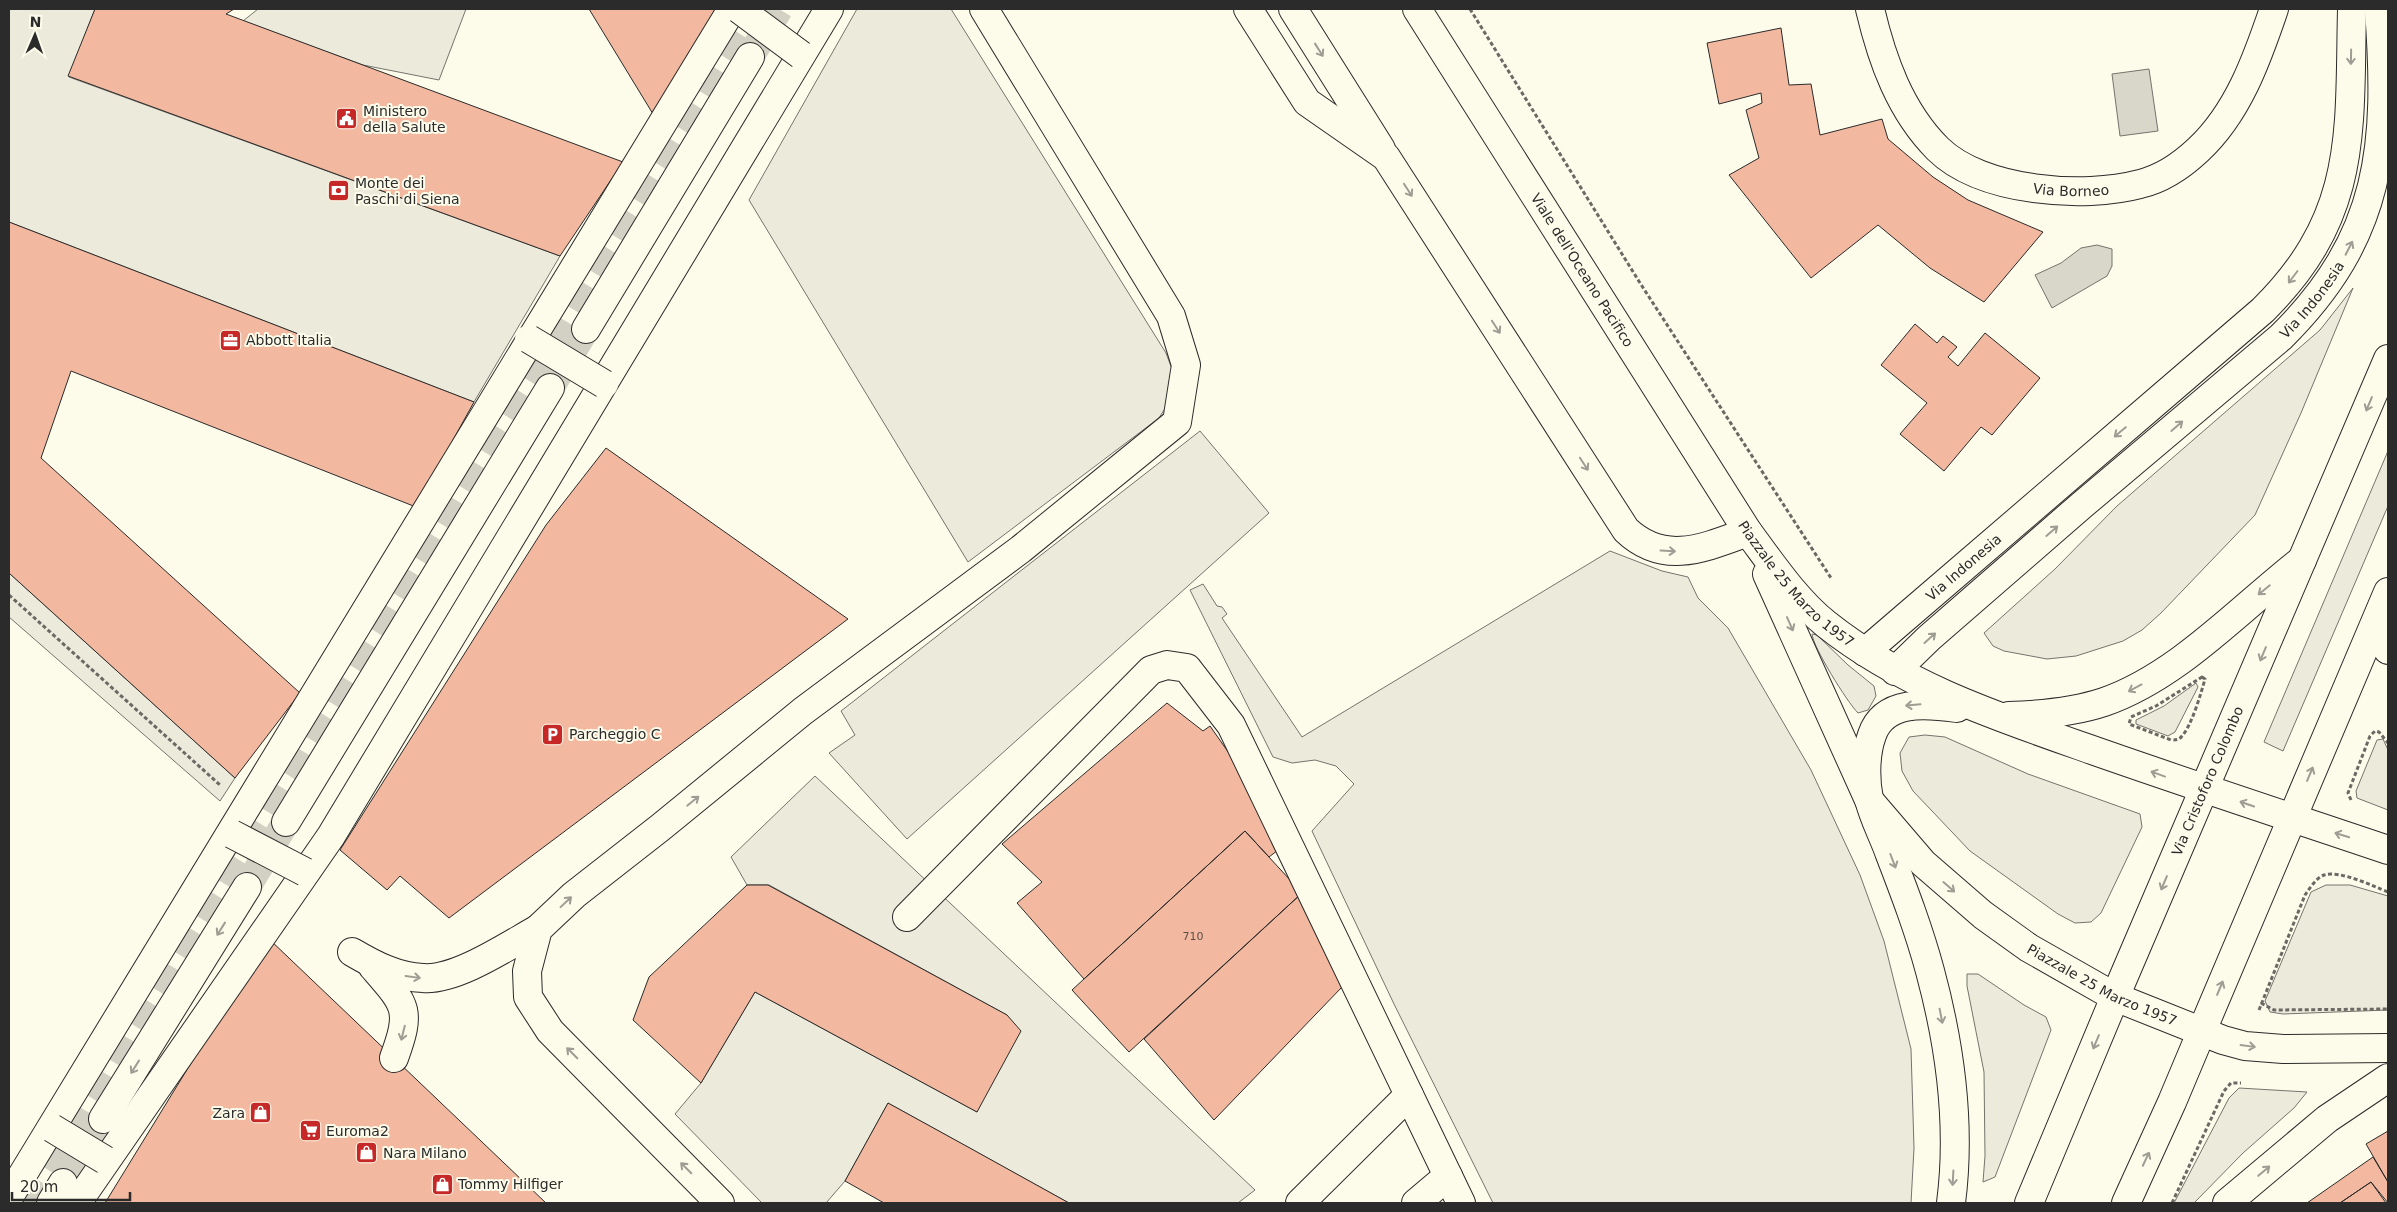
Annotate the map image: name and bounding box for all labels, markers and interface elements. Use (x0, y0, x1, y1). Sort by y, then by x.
north arrow (10, 10, 60, 60)
text: N (29, 14, 42, 30)
one-way arrow (1313, 43, 1324, 57)
one-way arrow (2346, 49, 2356, 65)
place label: Ministero della Salute (363, 103, 446, 135)
public building icon: Ministero della Salute (335, 107, 359, 131)
place label: Monte dei Paschi di Siena (355, 175, 460, 207)
bank icon: Monte dei Paschi di Siena (327, 179, 351, 203)
street label: Via Borneo (2032, 180, 2110, 199)
one-way arrow (1403, 183, 1413, 197)
street label: Viale dell'Oceano Pacifico (1528, 190, 1637, 350)
one-way arrow (2344, 240, 2354, 255)
street label: Via Indonesia (2276, 258, 2347, 341)
one-way arrow (2287, 270, 2298, 283)
one-way arrow (1490, 320, 1501, 334)
office icon: Abbott Italia (218, 328, 242, 352)
place label: Abbott Italia (246, 332, 332, 348)
one-way arrow (2364, 396, 2374, 411)
one-way arrow (2170, 420, 2183, 432)
one-way arrow (2114, 426, 2127, 437)
one-way arrow (1579, 456, 1589, 470)
street label: Piazzale 25 Marzo 1957 (1735, 518, 1857, 650)
one-way arrow (2046, 525, 2059, 536)
street label: Via Indonesia (1923, 531, 2004, 604)
one-way arrow (1660, 546, 1676, 555)
one-way arrow (2258, 585, 2271, 596)
one-way arrow (1785, 616, 1795, 631)
one-way arrow (1923, 632, 1936, 643)
one-way arrow (2258, 646, 2267, 661)
one-way arrow (2127, 683, 2142, 693)
one-way arrow (1905, 701, 1921, 710)
street label: Via Cristoforo Colombo (2168, 704, 2246, 858)
parking icon: Parcheggio C (541, 722, 565, 746)
place label: Parcheggio C (569, 726, 661, 742)
one-way arrow (2305, 767, 2315, 782)
one-way arrow (2151, 769, 2166, 778)
one-way arrow (687, 795, 700, 806)
one-way arrow (2240, 799, 2256, 809)
one-way arrow (2334, 830, 2350, 839)
one-way arrow (1889, 853, 1898, 869)
one-way arrow (2159, 875, 2169, 890)
one-way arrow (1942, 882, 1955, 893)
one-way arrow (560, 896, 573, 908)
one-way arrow (216, 921, 226, 935)
house number: 710 (1183, 930, 1204, 943)
street label: Piazzale 25 Marzo 1957 (2024, 941, 2179, 1029)
one-way arrow (404, 972, 420, 982)
one-way arrow (2215, 981, 2225, 996)
one-way arrow (1936, 1008, 1946, 1024)
one-way arrow (397, 1024, 407, 1040)
one-way arrow (2091, 1034, 2100, 1050)
one-way arrow (2240, 1041, 2256, 1051)
one-way arrow (566, 1046, 578, 1059)
one-way arrow (130, 1059, 140, 1073)
shop icon: Zara (249, 1101, 273, 1125)
place label: Zara (212, 1105, 245, 1121)
supermarket icon: Euroma2 (298, 1119, 322, 1143)
place label: Euroma2 (326, 1123, 389, 1139)
shop icon: Nara Milano (355, 1141, 379, 1165)
place label: Nara Milano (383, 1145, 467, 1161)
one-way arrow (2142, 1152, 2151, 1167)
one-way arrow (680, 1162, 692, 1175)
one-way arrow (2257, 1165, 2270, 1176)
scale bar (12, 1170, 130, 1202)
one-way arrow (1948, 1170, 1957, 1186)
shop icon: Tommy Hilfiger (430, 1172, 454, 1196)
place label: Tommy Hilfiger (457, 1176, 563, 1192)
text: 20 m (20, 1178, 58, 1196)

